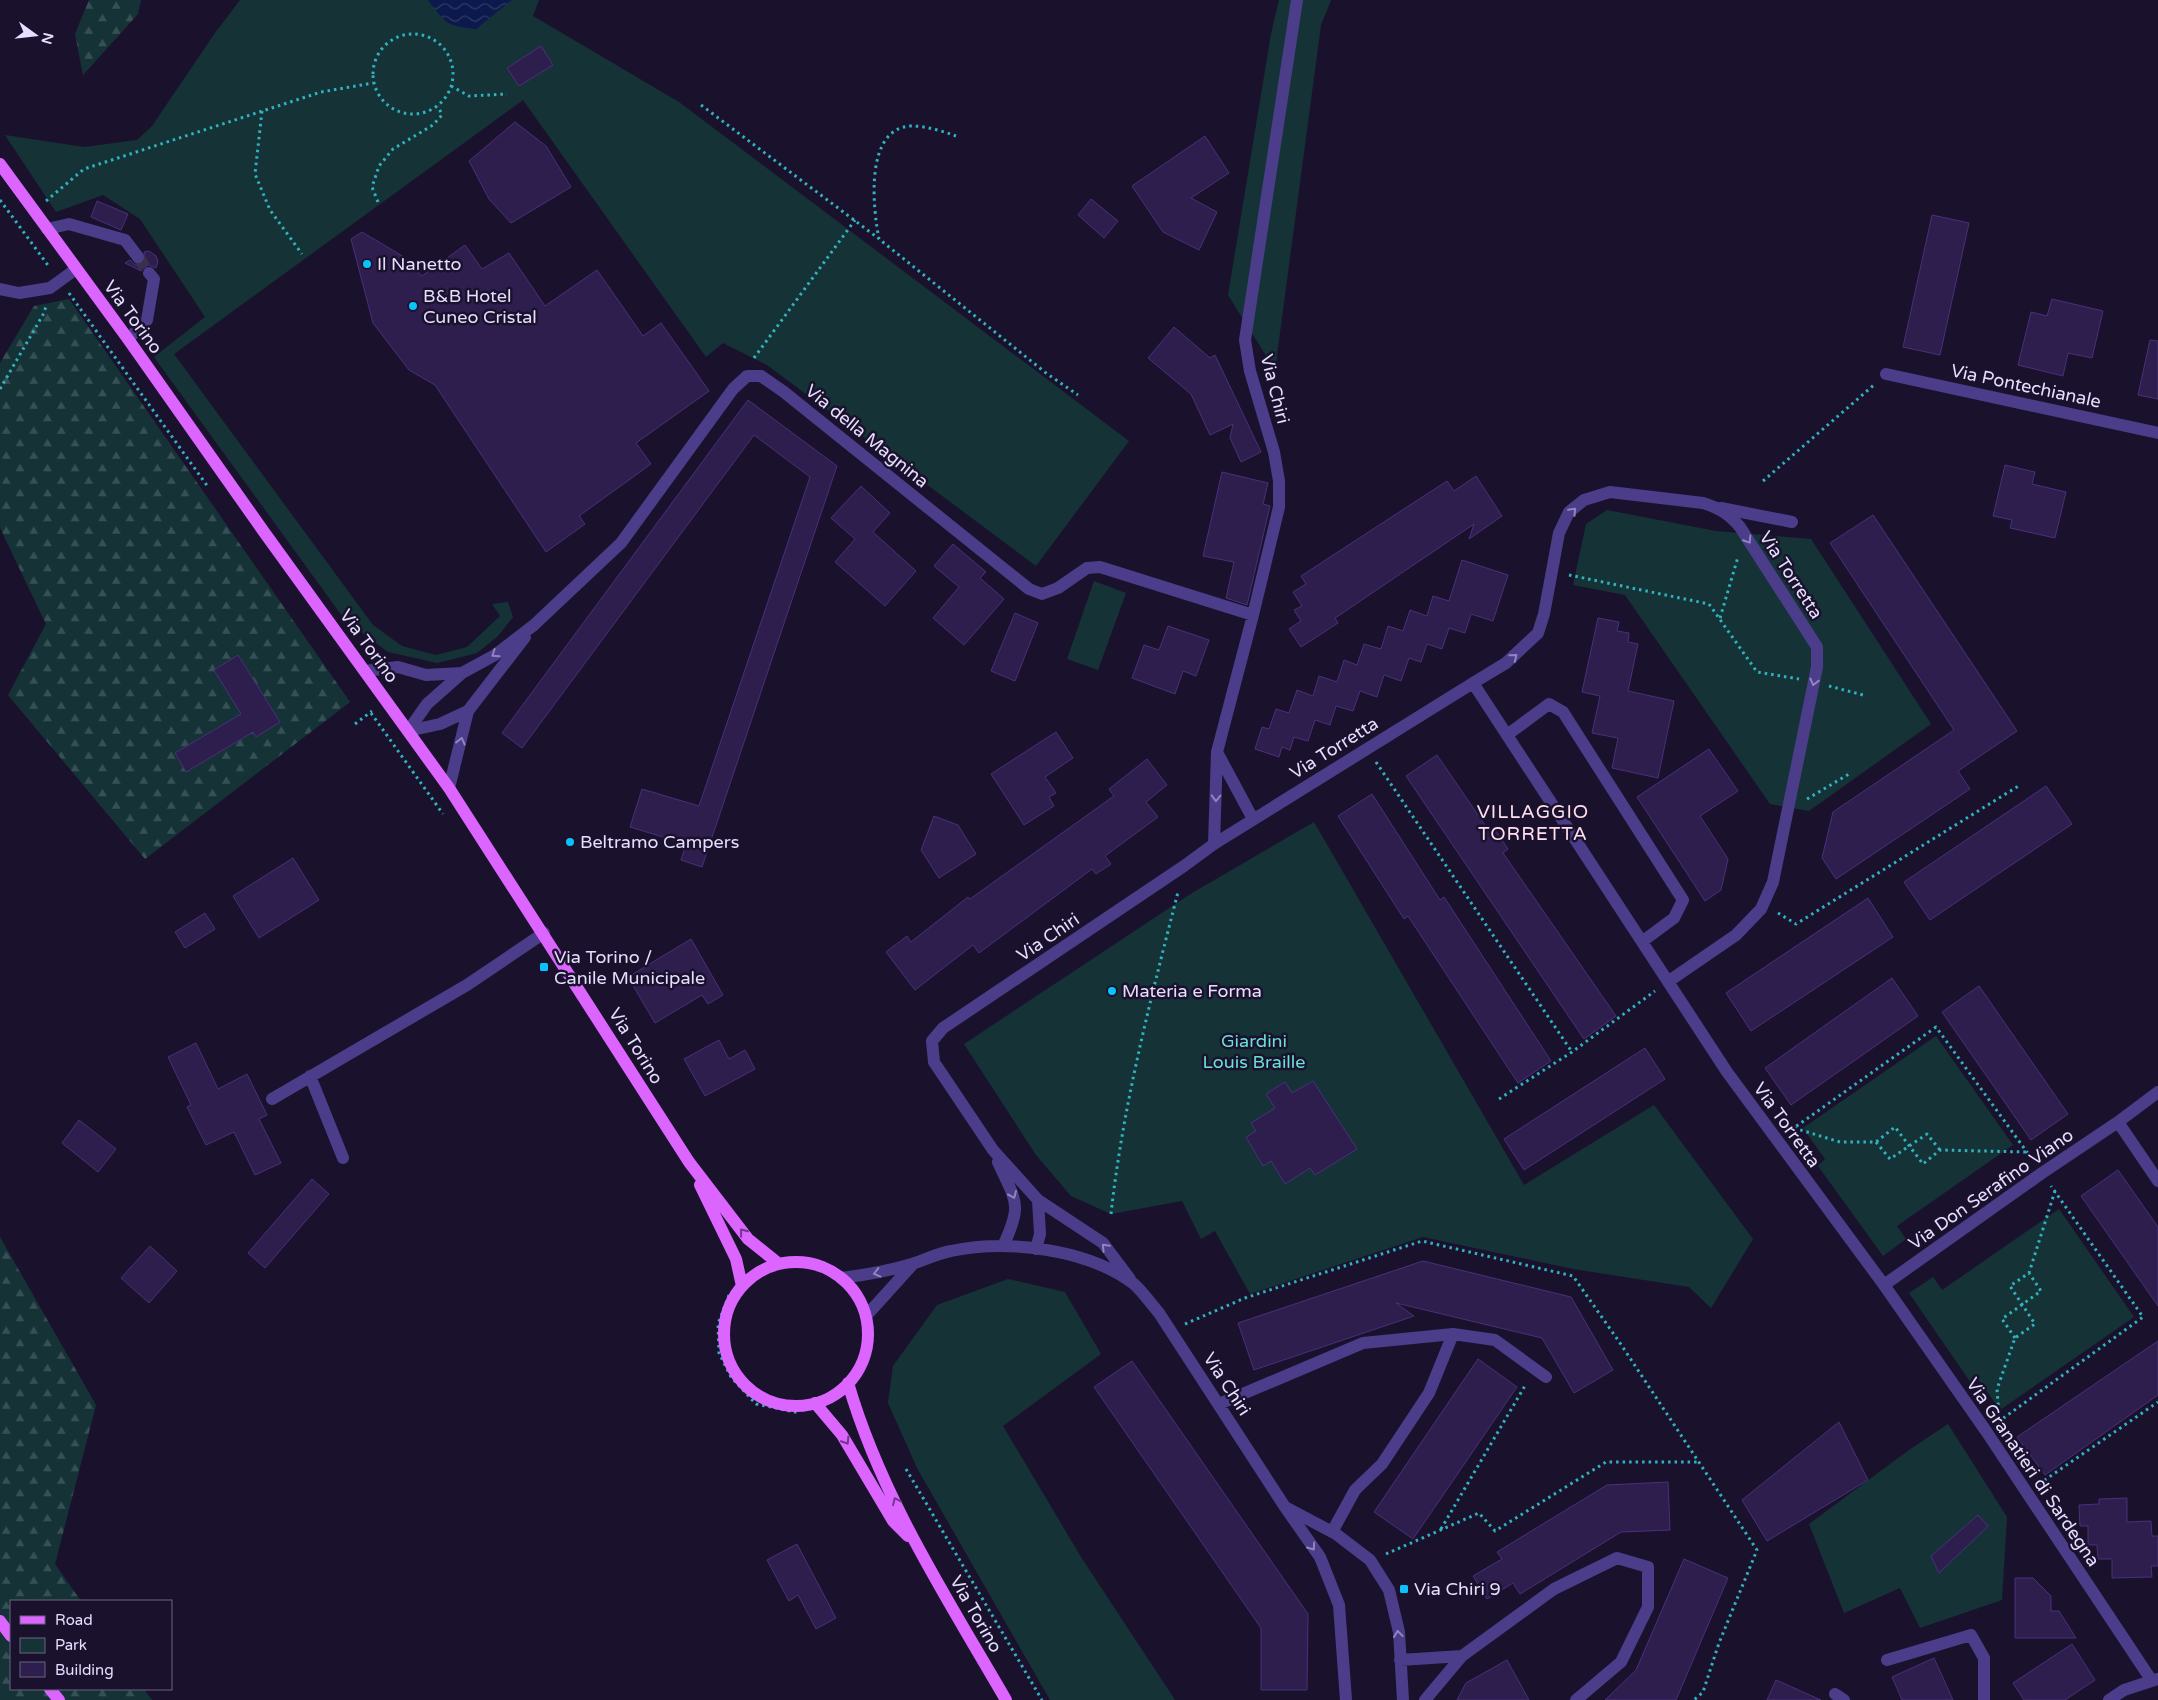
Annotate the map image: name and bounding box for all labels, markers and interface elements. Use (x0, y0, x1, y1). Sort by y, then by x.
north arrow (10, 10, 60, 60)
text: N (37, 31, 57, 46)
place label: Il Nanetto (377, 253, 461, 275)
marker: Il Nanetto (361, 258, 373, 270)
street label: Via Torino (99, 276, 167, 358)
place label: B&B Hotel Cuneo Cristal (423, 285, 537, 328)
marker: B&B Hotel Cuneo Cristal (407, 300, 419, 312)
street label: Via Chiri (1256, 352, 1294, 426)
street label: Via Pontechianale (1949, 359, 2103, 413)
street label: Via della Magnina (801, 380, 933, 492)
one-way arrow (1567, 508, 1576, 517)
street label: Via Torretta (1755, 527, 1827, 623)
one-way arrow (1742, 534, 1751, 544)
street label: Via Torino (335, 605, 403, 687)
one-way arrow (491, 647, 500, 657)
one-way arrow (1508, 654, 1517, 662)
one-way arrow (1809, 677, 1820, 686)
street label: Via Torretta (1286, 712, 1382, 784)
one-way arrow (455, 736, 466, 745)
one-way arrow (1211, 794, 1221, 802)
district label: VILLAGGIO TORRETTA (1477, 801, 1589, 845)
place label: Beltramo Campers (580, 831, 739, 853)
marker: Beltramo Campers (564, 836, 576, 848)
street label: Via Chiri (1012, 908, 1084, 966)
place label: Via Torino / Canile Municipale (554, 946, 705, 989)
marker: Via Torino / Canile Municipale (538, 961, 550, 973)
place label: Materia e Forma (1122, 980, 1262, 1002)
marker: Materia e Forma (1106, 985, 1118, 997)
street label: Via Torino (604, 1004, 668, 1088)
park label: Giardini Louis Braille (1202, 1030, 1306, 1073)
street label: Via Torretta (1749, 1078, 1825, 1172)
street label: Via Don Serafino Viano (1904, 1124, 2078, 1254)
one-way arrow (1006, 1190, 1017, 1199)
one-way arrow (740, 1229, 748, 1238)
one-way arrow (1102, 1243, 1111, 1252)
one-way arrow (874, 1267, 882, 1277)
street label: Via Chiri (1198, 1348, 1256, 1420)
street label: Via Granatieri di Sardegna (1962, 1373, 2104, 1571)
one-way arrow (839, 1436, 849, 1445)
one-way arrow (891, 1497, 902, 1506)
one-way arrow (1306, 1541, 1315, 1551)
street label: Via Torino (945, 1571, 1007, 1657)
place label: Via Chiri 9 (1414, 1578, 1501, 1600)
marker: Via Chiri 9 (1398, 1583, 1410, 1595)
legend (10, 1600, 172, 1690)
text: Road (55, 1611, 93, 1629)
one-way arrow (1393, 1630, 1404, 1638)
text: Park (55, 1636, 87, 1654)
text: Building (55, 1661, 114, 1679)

